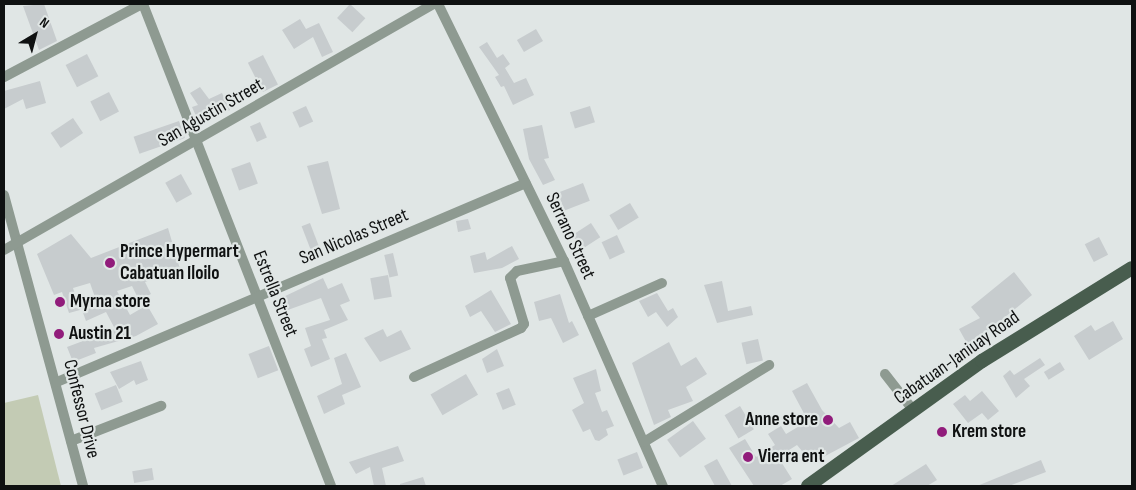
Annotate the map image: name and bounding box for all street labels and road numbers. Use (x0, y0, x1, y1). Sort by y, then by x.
street label: San Agustin Street (154, 74, 268, 152)
street label: Serrano Street (540, 189, 600, 283)
street label: San Nicolas Street (296, 204, 412, 270)
street label: Estrella Street (247, 248, 303, 340)
street label: Cabatuan-Janiuay Road (890, 306, 1024, 410)
street label: Confessor Drive (58, 357, 104, 461)

